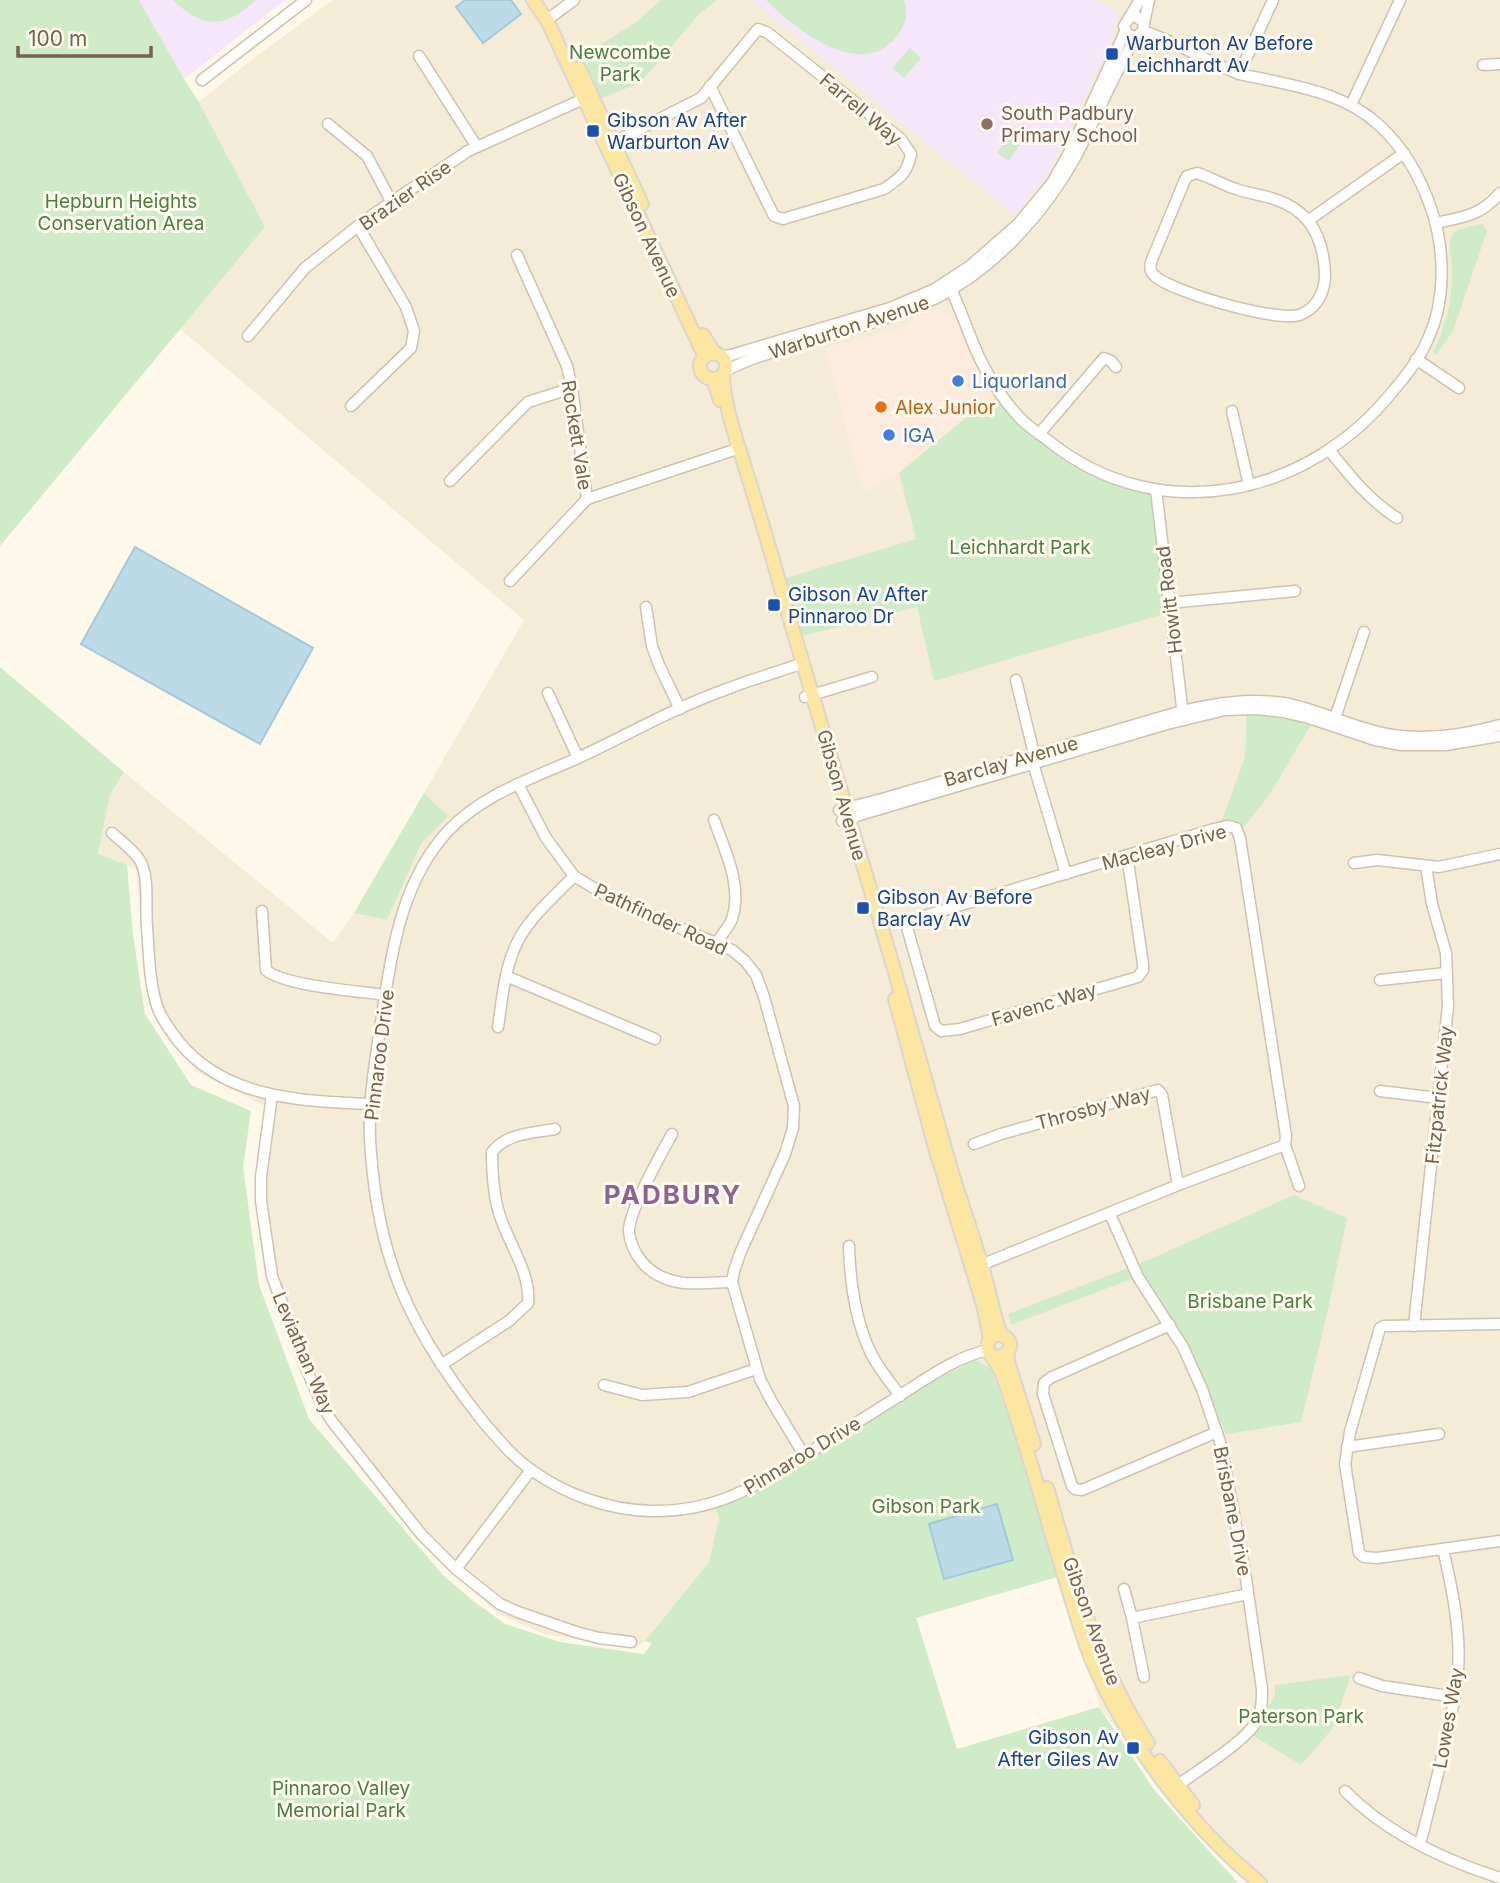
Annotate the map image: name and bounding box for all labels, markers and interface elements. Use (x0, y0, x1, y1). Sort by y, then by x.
scale bar (18, 14, 150, 58)
text: 100 m (28, 26, 87, 51)
place label: Warburton Av Before Leichhardt Av (1126, 32, 1313, 77)
park label: Newcombe Park (569, 41, 671, 86)
marker: Warburton Av Before Leichhardt Av (1104, 46, 1120, 62)
street label: Farrell Way (815, 68, 907, 151)
place label: South Padbury Primary School (1001, 102, 1138, 147)
place label: Gibson Av After Warburton Av (607, 109, 747, 154)
marker: South Padbury Primary School (979, 116, 995, 132)
marker: Gibson Av After Warburton Av (585, 123, 601, 139)
street label: Brazier Rise (355, 155, 456, 235)
street label: Gibson Avenue (608, 169, 686, 301)
park label: Hepburn Heights Conservation Area (38, 190, 204, 235)
street label: Warburton Avenue (766, 291, 932, 364)
place label: Liquorland (972, 370, 1067, 393)
marker: Liquorland (950, 373, 966, 389)
street label: Rockett Vale (556, 378, 597, 492)
place label: Alex Junior (895, 396, 996, 419)
marker: Alex Junior (873, 399, 889, 415)
place label: IGA (903, 424, 935, 447)
marker: IGA (881, 427, 897, 443)
park label: Leichhardt Park (949, 536, 1091, 559)
street label: Howitt Road (1151, 545, 1188, 655)
place label: Gibson Av After Pinnaroo Dr (788, 583, 928, 628)
marker: Gibson Av After Pinnaroo Dr (766, 597, 782, 613)
street label: Gibson Avenue (812, 727, 871, 863)
street label: Barclay Avenue (941, 731, 1081, 792)
street label: Macleay Drive (1099, 820, 1229, 875)
street label: Pathfinder Road (591, 879, 731, 960)
place label: Gibson Av Before Barclay Av (877, 886, 1033, 931)
marker: Gibson Av Before Barclay Av (855, 900, 871, 916)
street label: Favenc Way (989, 977, 1100, 1031)
street label: Pinnaroo Drive (360, 988, 399, 1122)
street label: Fitzpatrick Way (1421, 1025, 1458, 1165)
street label: Throsby Way (1033, 1082, 1153, 1135)
district label: PADBURY (604, 1179, 742, 1210)
street label: Leviathan Way (267, 1288, 340, 1418)
park label: Brisbane Park (1187, 1290, 1313, 1313)
street label: Pinnaroo Drive (740, 1412, 865, 1499)
street label: Brisbane Drive (1209, 1444, 1256, 1578)
park label: Gibson Park (871, 1495, 981, 1518)
street label: Gibson Avenue (1058, 1554, 1125, 1689)
street label: Lowes Way (1428, 1665, 1469, 1770)
park label: Paterson Park (1238, 1705, 1364, 1728)
place label: Gibson Av After Giles Av (998, 1726, 1119, 1771)
marker: Gibson Av After Giles Av (1125, 1740, 1141, 1756)
park label: Pinnaroo Valley Memorial Park (272, 1777, 410, 1822)

